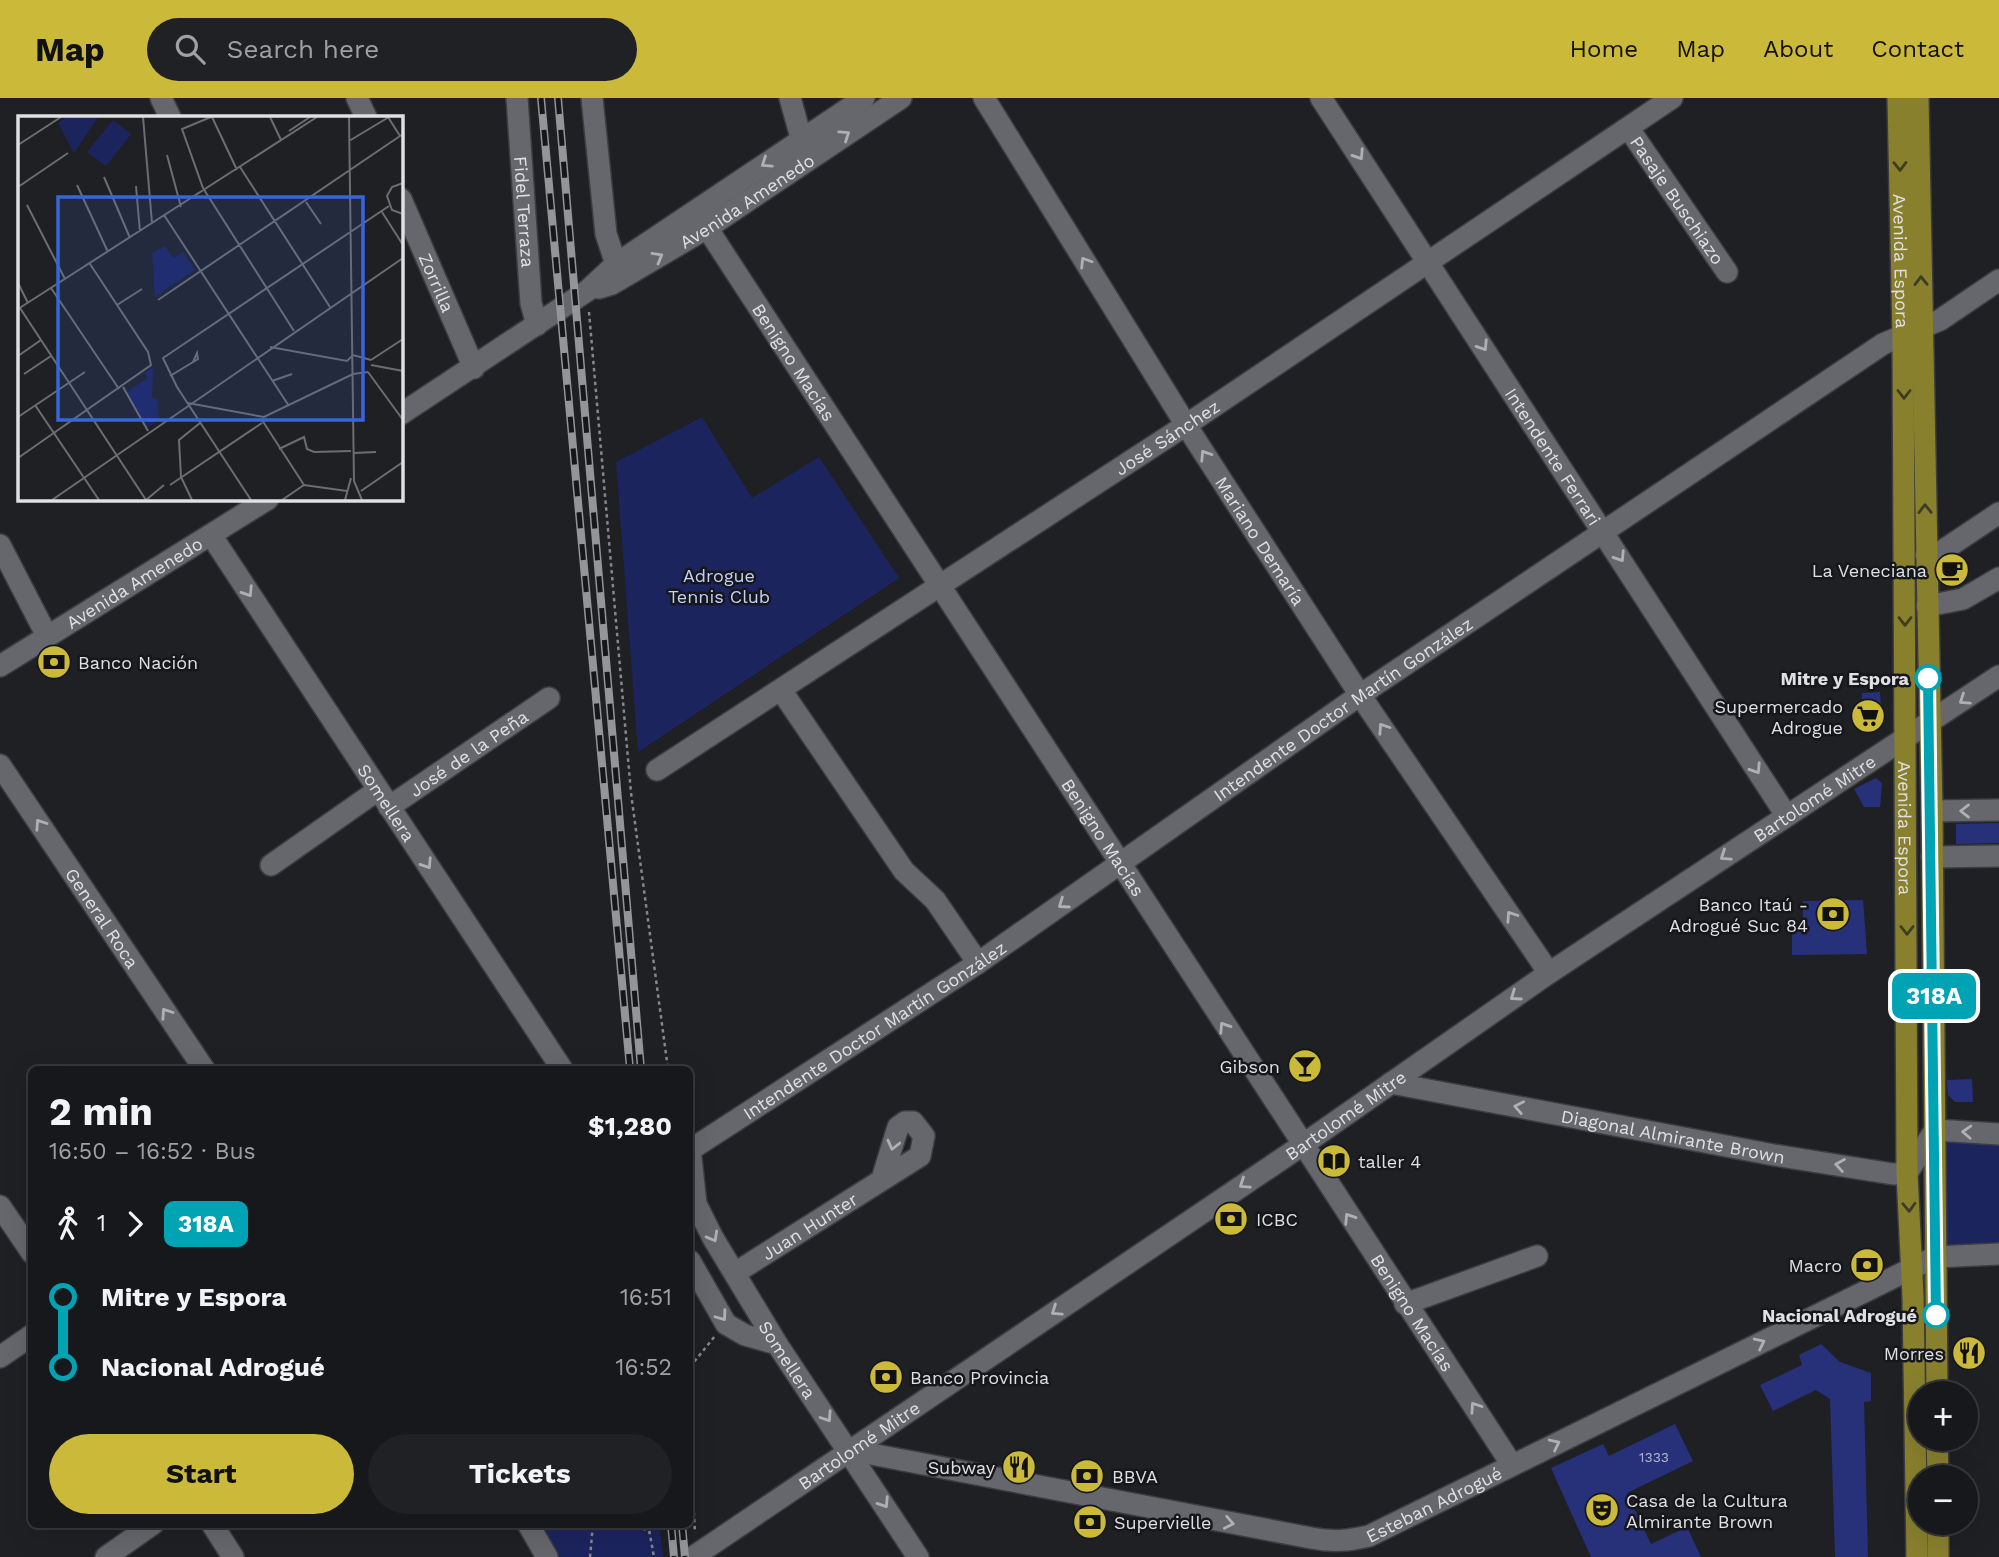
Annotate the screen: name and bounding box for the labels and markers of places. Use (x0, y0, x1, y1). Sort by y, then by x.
cafe icon: La Veneciana (1933, 551, 1971, 589)
place label: La Veneciana (1812, 560, 1927, 581)
bank icon: Banco Nación (35, 643, 73, 681)
place label: Banco Nación (78, 652, 198, 673)
marker: Mitre y Espora (1915, 665, 1941, 691)
place label: Mitre y Espora (1781, 668, 1910, 689)
place label: Supermercado Adrogue (1714, 696, 1843, 738)
supermarket icon: Supermercado Adrogue (1849, 697, 1887, 735)
place label: Banco Itaú - Adrogué Suc 84 (1669, 894, 1808, 936)
bank icon: Banco Itaú - Adrogué Suc 84 (1814, 895, 1852, 933)
bar icon: Gibson (1286, 1047, 1324, 1085)
place label: Gibson (1219, 1056, 1280, 1077)
library icon: taller 4 (1315, 1142, 1353, 1180)
place label: taller 4 (1358, 1151, 1421, 1172)
bank icon: ICBC (1212, 1200, 1250, 1238)
place label: ICBC (1256, 1209, 1298, 1230)
bank icon: Macro (1848, 1246, 1886, 1284)
place label: Macro (1789, 1255, 1842, 1276)
marker: Nacional Adrogué (1923, 1302, 1949, 1328)
place label: Nacional Adrogué (1762, 1305, 1917, 1326)
restaurant icon: Morres (1950, 1334, 1988, 1372)
place label: Morres (1884, 1343, 1944, 1364)
bank icon: Banco Provincia (867, 1358, 905, 1396)
place label: Banco Provincia (910, 1367, 1049, 1388)
restaurant icon: Subway (1000, 1448, 1038, 1486)
place label: Subway (928, 1457, 996, 1478)
bank icon: BBVA (1068, 1457, 1106, 1495)
place label: BBVA (1112, 1466, 1158, 1487)
place label: Casa de la Cultura Almirante Brown (1626, 1490, 1788, 1532)
theatre icon: Casa de la Cultura Almirante Brown (1583, 1491, 1621, 1529)
bank icon: Supervielle (1071, 1503, 1109, 1541)
place label: Supervielle (1114, 1512, 1212, 1533)

